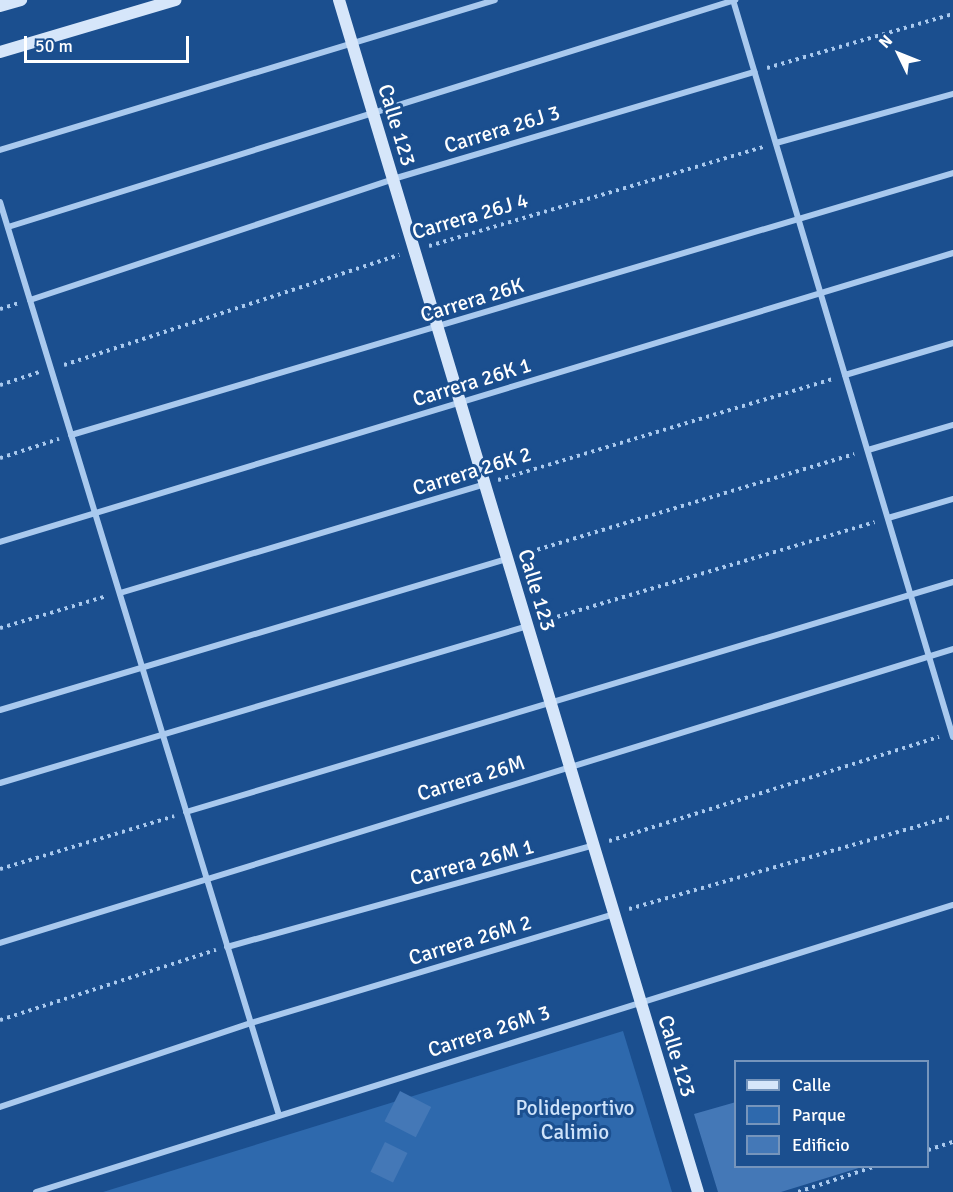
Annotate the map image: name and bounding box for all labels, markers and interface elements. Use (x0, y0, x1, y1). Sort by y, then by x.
scale bar (27, 24, 192, 62)
north arrow (869, 24, 929, 84)
text: N (875, 31, 897, 53)
text: 50 m (35, 35, 73, 57)
street label: Calle 123 (373, 81, 421, 169)
street label: Carrera 26J 3 (441, 99, 563, 159)
street label: Carrera 26J 4 (409, 187, 531, 245)
street label: Carrera 26K (417, 272, 527, 328)
street label: Carrera 26K 1 (410, 352, 534, 412)
street label: Carrera 26K 2 (410, 441, 534, 501)
street label: Calle 123 (513, 546, 561, 634)
street label: Carrera 26M (414, 750, 528, 806)
street label: Carrera 26M 1 (407, 833, 537, 891)
street label: Carrera 26M 2 (405, 909, 535, 971)
street label: Carrera 26M 3 (425, 999, 553, 1063)
street label: Calle 123 (653, 1012, 701, 1100)
legend (734, 1060, 929, 1168)
text: Calle (792, 1074, 831, 1096)
park label: Polideportivo Calimio (515, 1095, 635, 1145)
text: Parque (792, 1104, 846, 1126)
text: Edificio (792, 1134, 850, 1156)

